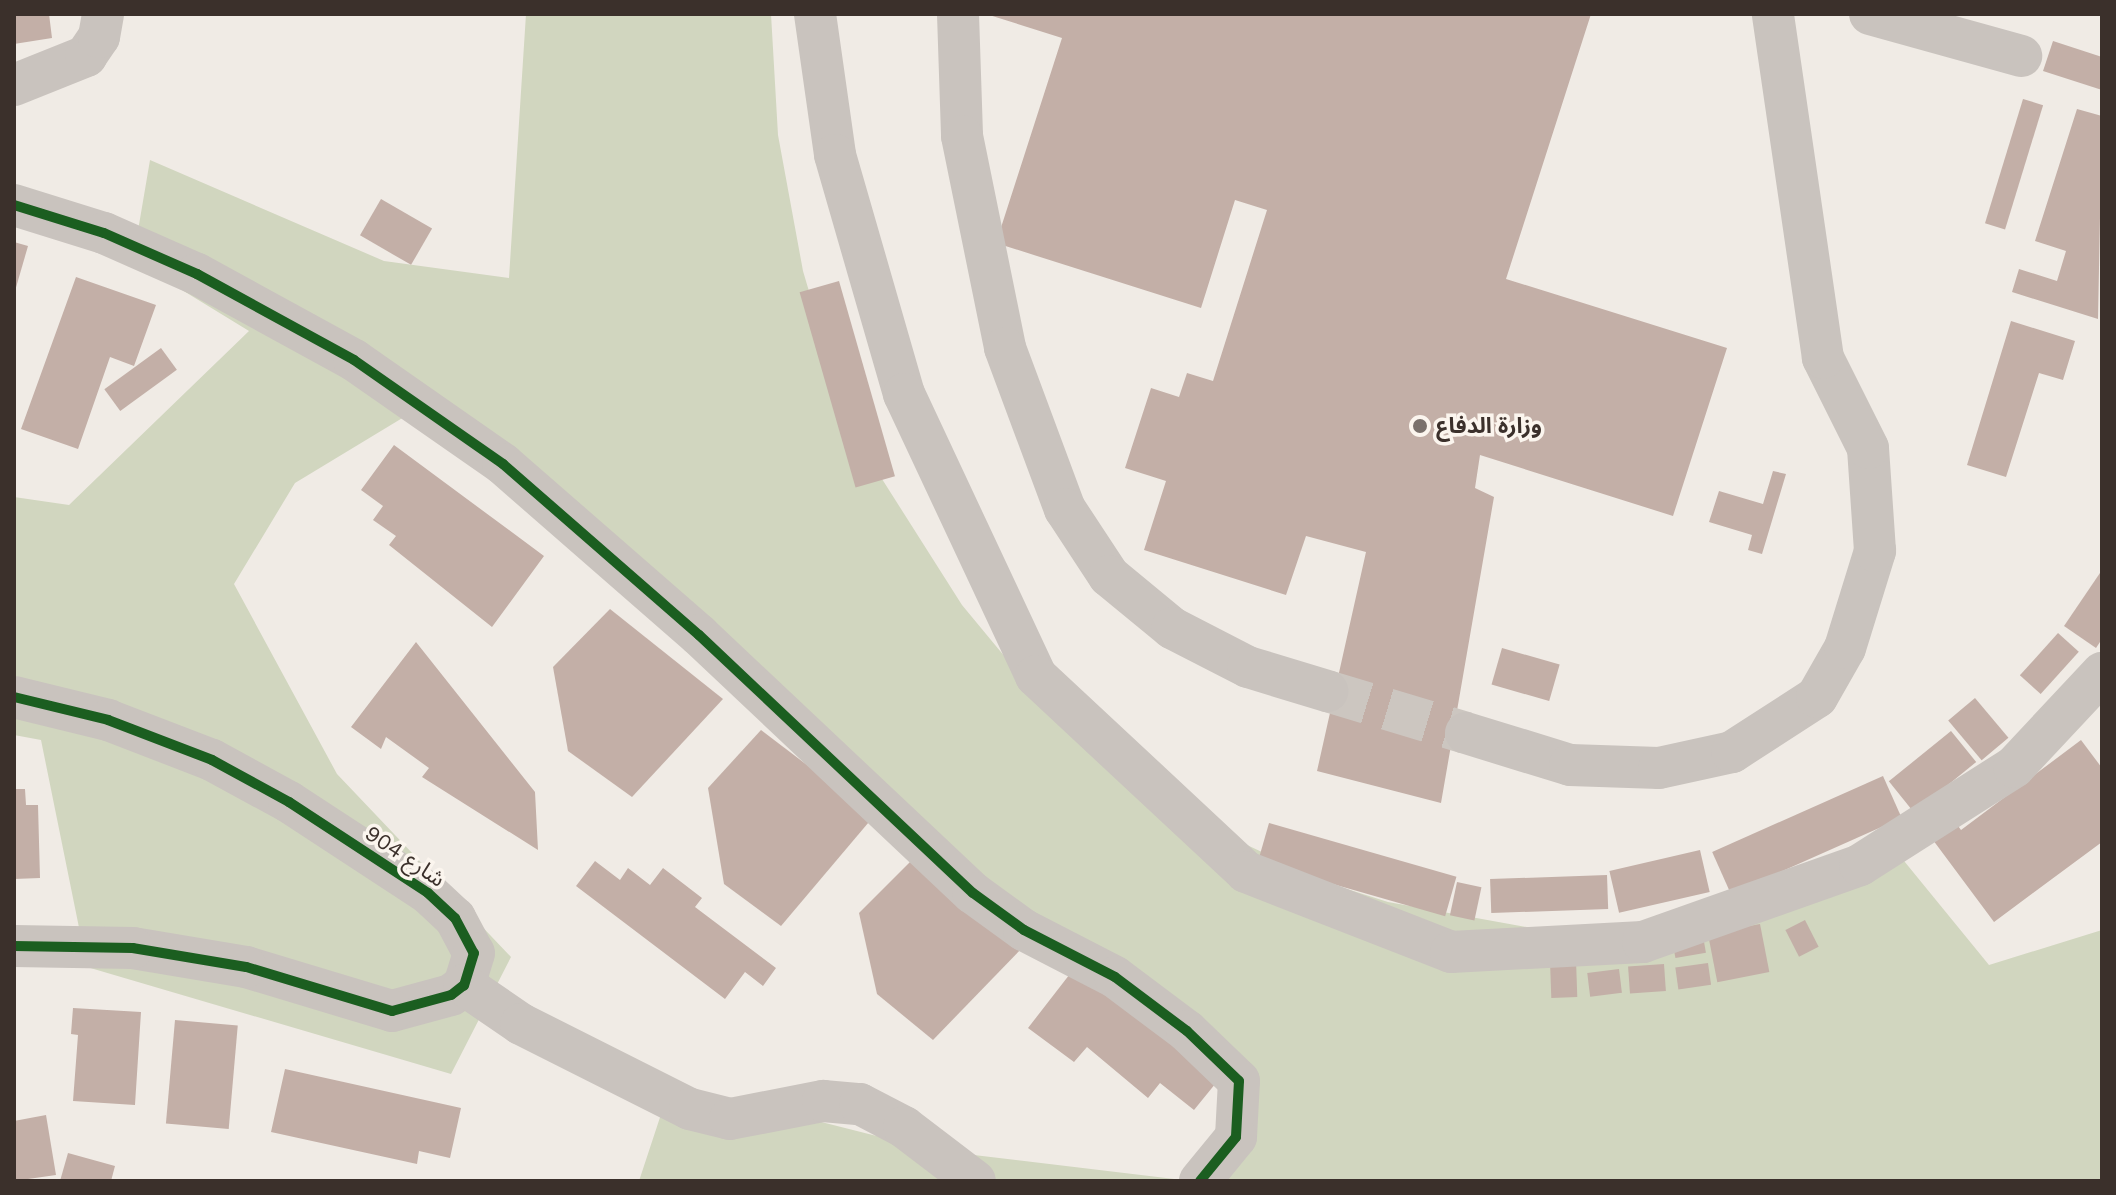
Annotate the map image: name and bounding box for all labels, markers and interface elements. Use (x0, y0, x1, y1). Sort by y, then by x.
place label: وزارة الدفاع (1436, 413, 1542, 439)
marker: وزارة الدفاع (1411, 417, 1429, 435)
street label: شارع 904 (360, 820, 450, 892)

